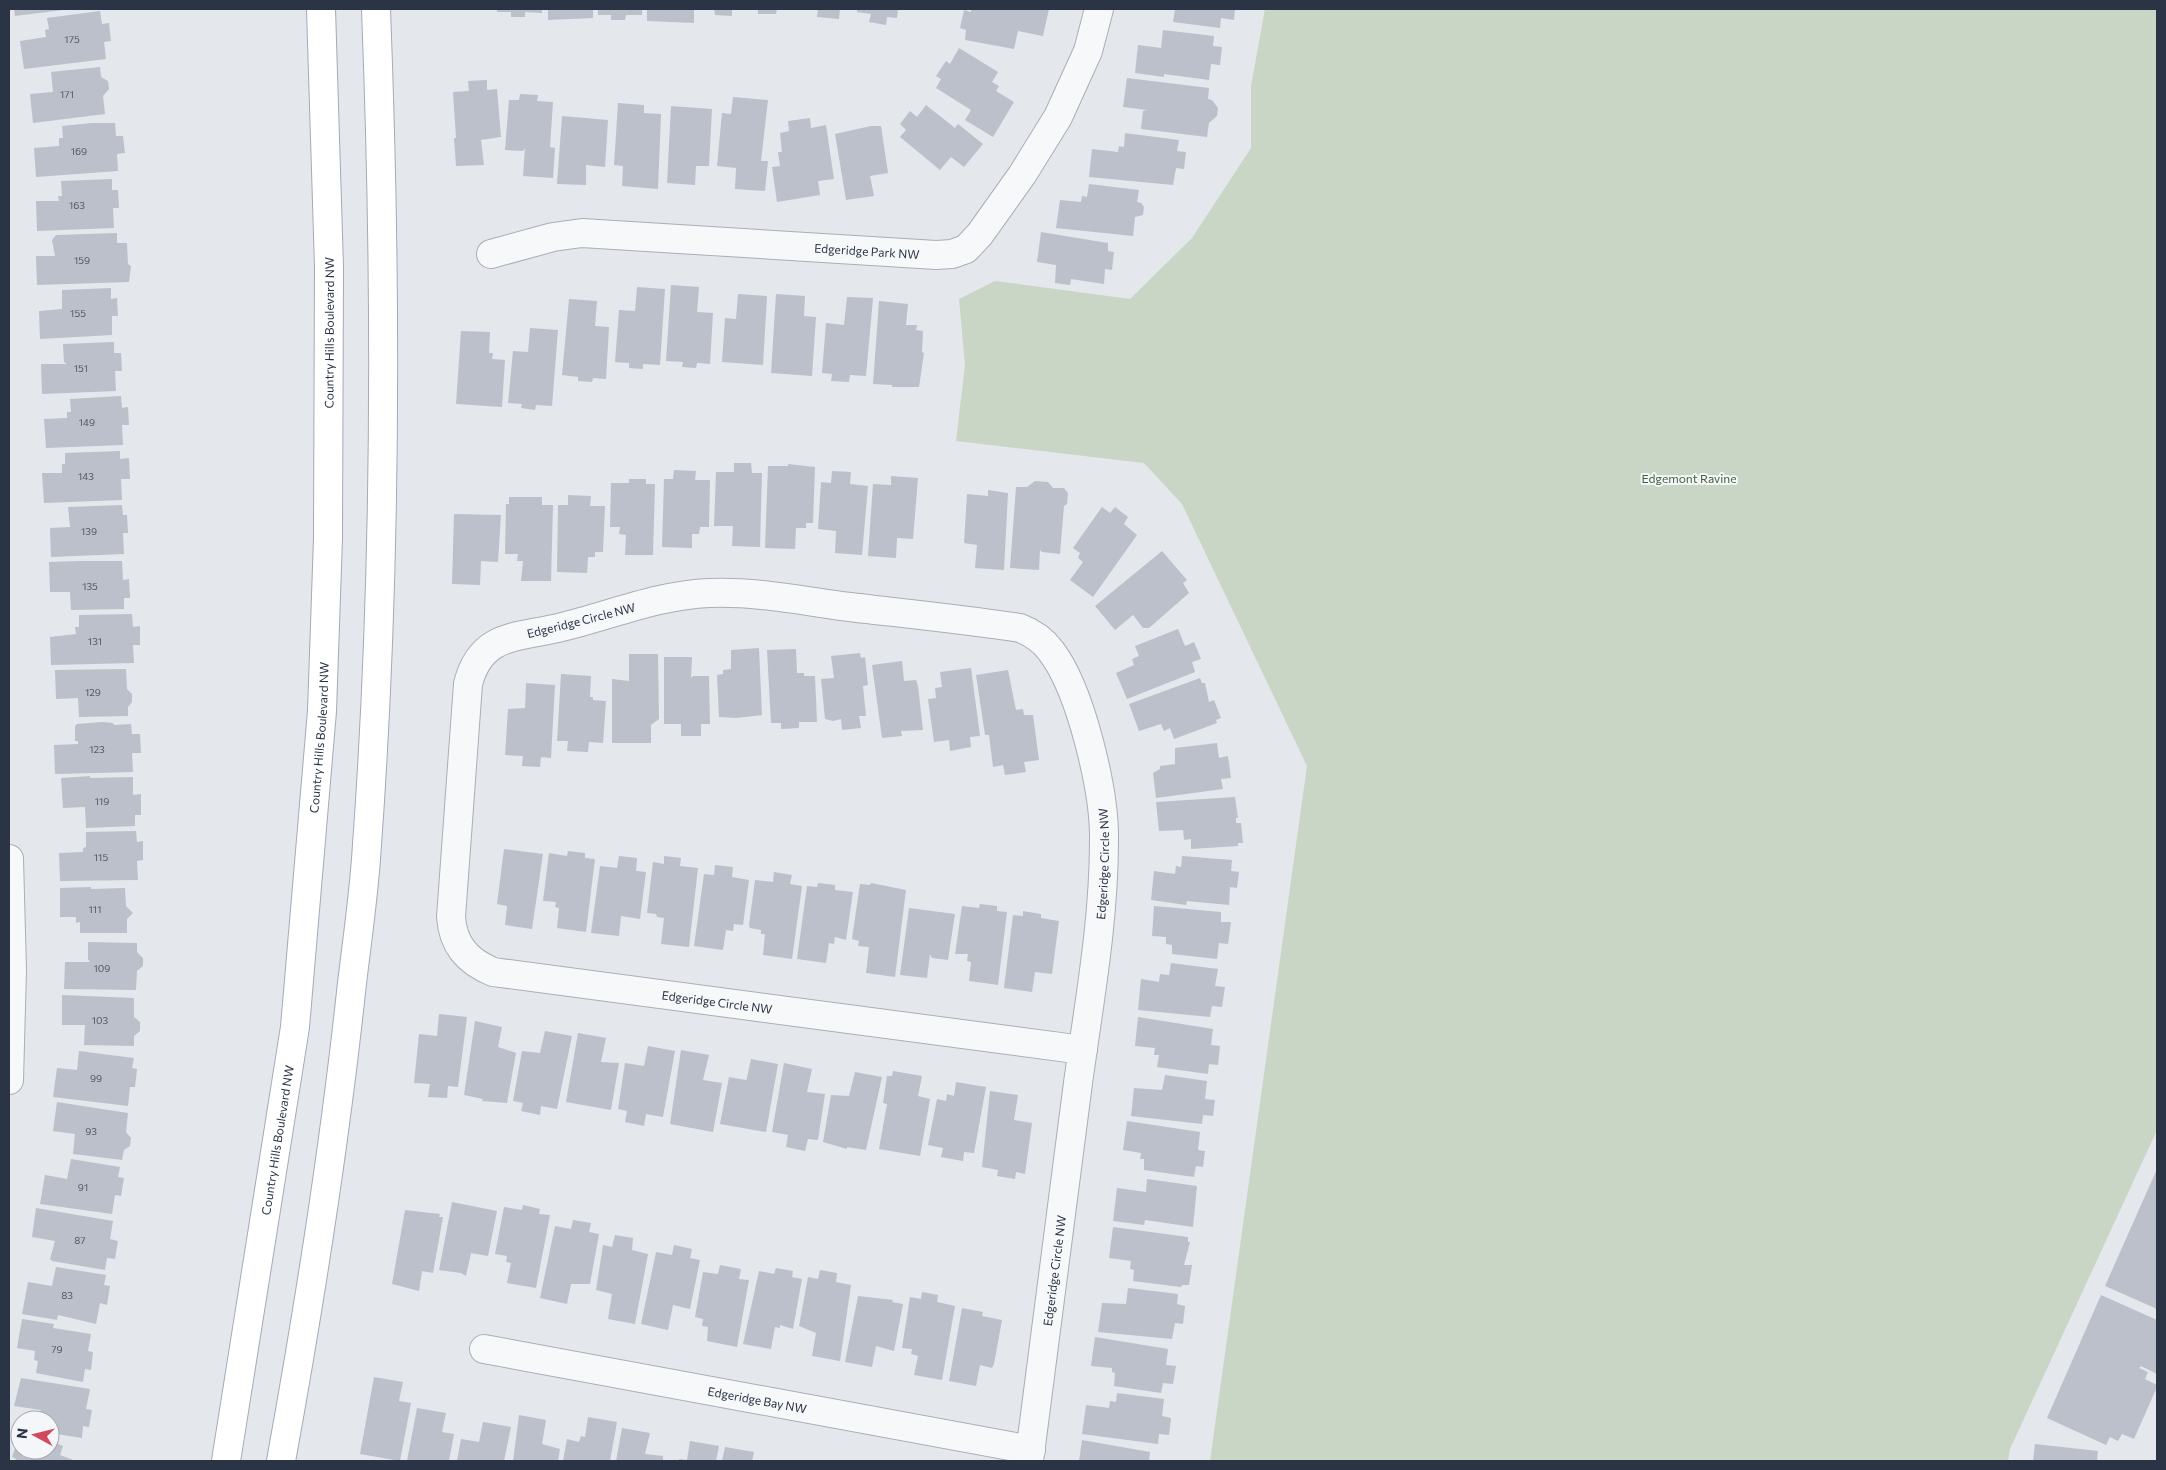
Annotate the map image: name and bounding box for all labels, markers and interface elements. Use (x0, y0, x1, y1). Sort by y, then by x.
house number: 175 (64, 33, 80, 45)
house number: 171 (60, 88, 74, 100)
house number: 169 (71, 145, 87, 157)
house number: 163 (69, 199, 85, 211)
street label: Edgeridge Park NW (814, 240, 920, 261)
house number: 159 (74, 254, 90, 266)
street label: Country Hills Boulevard NW (321, 257, 336, 409)
house number: 155 (70, 307, 86, 319)
house number: 151 (74, 362, 88, 374)
house number: 149 (79, 416, 95, 428)
house number: 143 (78, 470, 94, 482)
park label: Edgemont Ravine (1641, 471, 1737, 485)
house number: 139 (81, 525, 97, 537)
house number: 135 (82, 580, 98, 592)
street label: Edgeridge Circle NW (525, 600, 637, 640)
house number: 131 (88, 635, 102, 647)
street label: Country Hills Boulevard NW (306, 662, 331, 814)
house number: 129 (85, 686, 101, 698)
house number: 123 (89, 743, 105, 755)
house number: 119 (95, 795, 109, 807)
street label: Edgeridge Circle NW (1093, 807, 1111, 920)
house number: 115 (94, 851, 108, 863)
house number: 111 (89, 903, 101, 915)
house number: 109 (94, 962, 110, 974)
street label: Edgeridge Circle NW (661, 987, 773, 1016)
house number: 103 (92, 1014, 109, 1026)
street label: Country Hills Boulevard NW (258, 1064, 296, 1216)
house number: 99 (90, 1072, 102, 1084)
house number: 93 (85, 1125, 97, 1137)
house number: 91 (78, 1181, 88, 1193)
street label: Edgeridge Circle NW (1040, 1214, 1068, 1327)
house number: 87 (74, 1234, 86, 1246)
house number: 83 (61, 1289, 73, 1301)
house number: 79 (51, 1343, 63, 1355)
street label: Edgeridge Bay NW (707, 1383, 808, 1415)
north arrow (10, 1410, 60, 1460)
text: N (13, 1427, 31, 1440)

